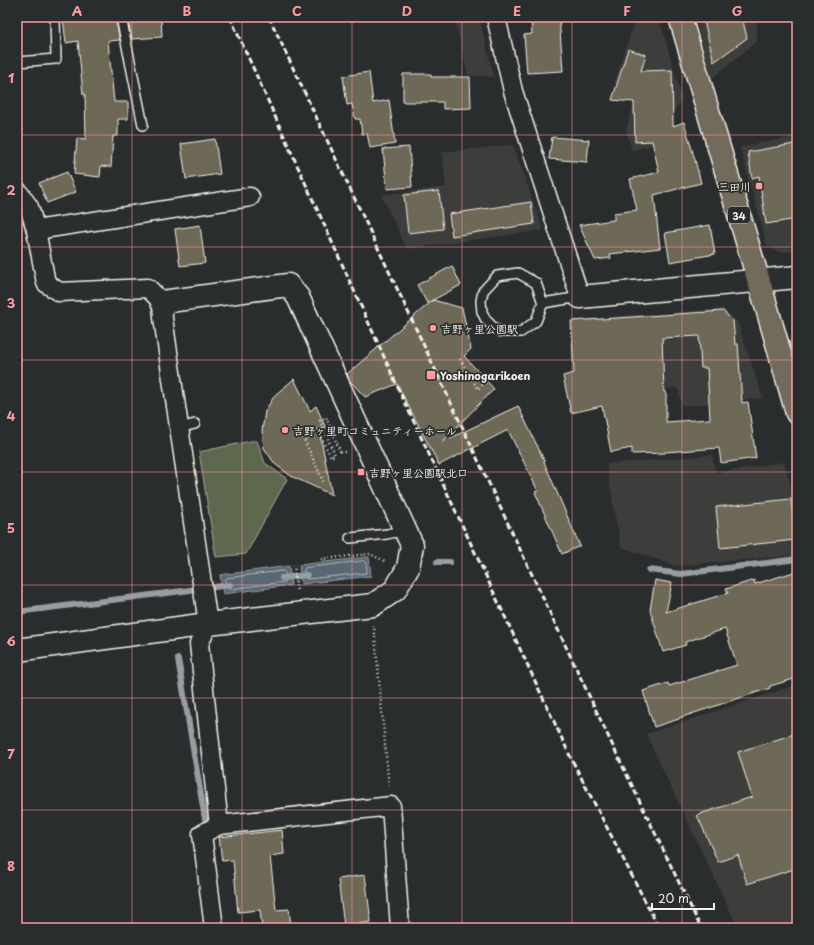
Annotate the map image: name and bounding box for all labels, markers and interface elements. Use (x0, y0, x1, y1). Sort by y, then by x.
text: A (72, 1, 82, 20)
text: B (183, 1, 192, 20)
text: C (292, 1, 302, 20)
text: D (402, 1, 412, 20)
text: E (513, 1, 521, 20)
text: F (623, 1, 631, 20)
text: G (732, 1, 742, 20)
text: 1 (8, 68, 14, 87)
place label: 三田川 (718, 178, 751, 195)
text: 2 (6, 180, 16, 199)
marker: 三田川 (754, 181, 764, 191)
road number: 34 (728, 207, 750, 223)
text: 3 (7, 293, 16, 312)
place label: 吉野ヶ里公園駅 (441, 320, 519, 337)
marker: 吉野ヶ里公園駅 (428, 323, 438, 333)
place label: Yoshinogarikoen (440, 367, 530, 384)
marker: Yoshinogarikoen (425, 369, 437, 381)
text: 4 (7, 406, 16, 425)
place label: 吉野ヶ里町コミュニティーホール (293, 422, 457, 439)
marker: 吉野ヶ里町コミュニティーホール (280, 425, 290, 435)
place label: 吉野ヶ里公園駅北口 (369, 464, 468, 481)
marker: 吉野ヶ里公園駅北口 (356, 467, 366, 477)
text: 5 (7, 518, 15, 537)
text: 6 (6, 631, 16, 650)
text: 7 (7, 744, 15, 763)
text: 8 (7, 856, 15, 875)
scale bar (652, 885, 714, 911)
text: 20 m (658, 889, 689, 907)

